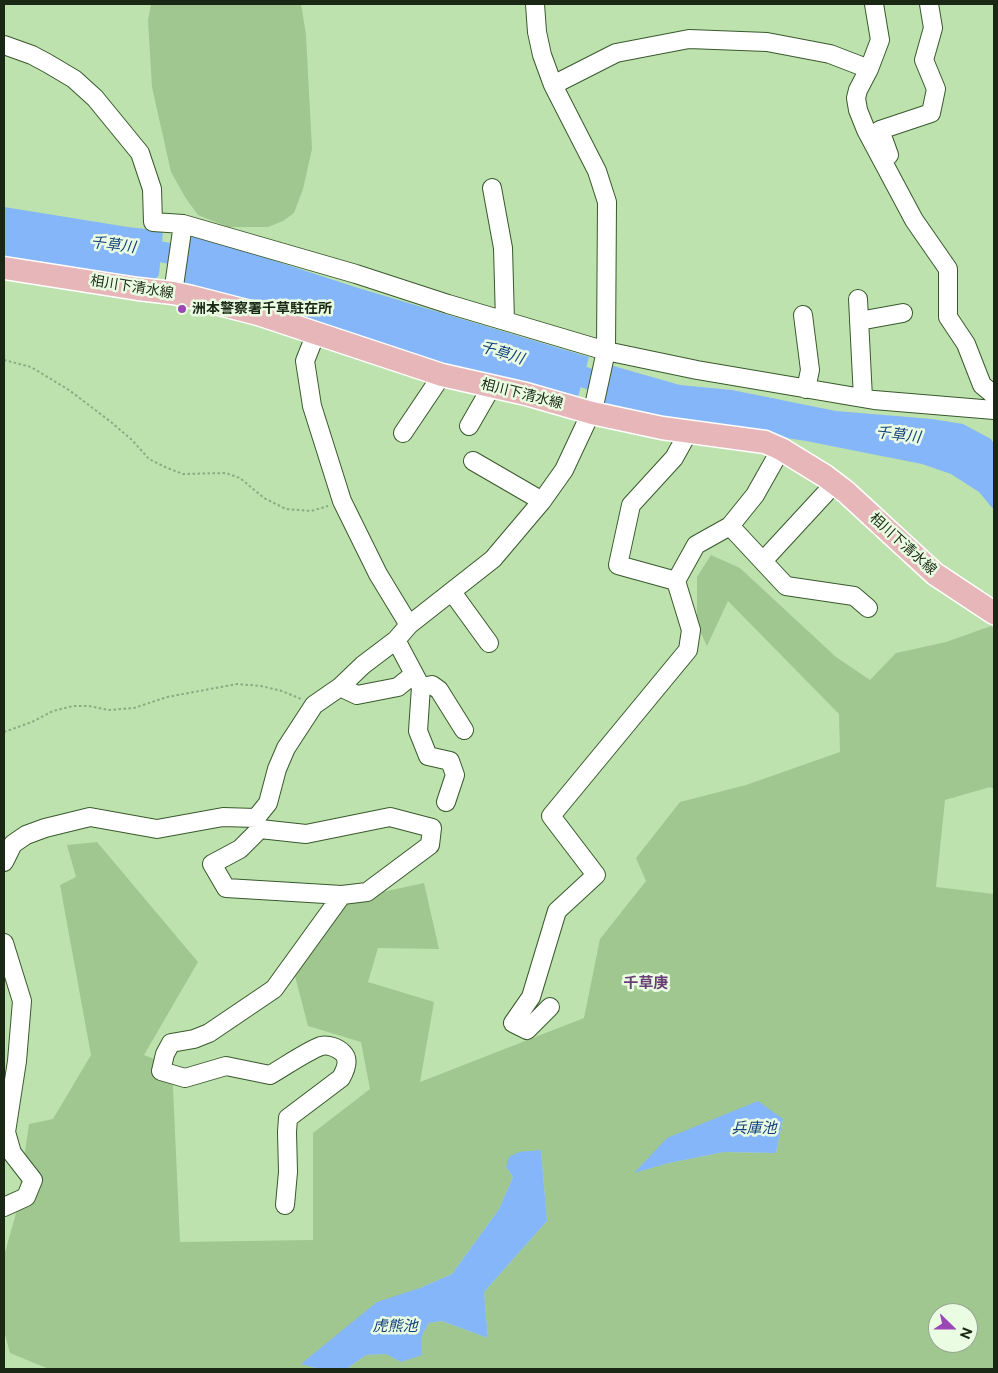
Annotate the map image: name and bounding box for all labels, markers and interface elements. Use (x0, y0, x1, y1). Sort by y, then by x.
water label: 千草川 (90, 233, 136, 257)
street label: 相川下清水線 (89, 272, 175, 302)
place label: 洲本警察署千草駐在所 (192, 301, 332, 317)
marker: 洲本警察署千草駐在所 (176, 303, 188, 315)
water label: 千草川 (478, 338, 526, 368)
street label: 相川下清水線 (479, 376, 565, 412)
water label: 千草川 (875, 423, 921, 447)
street label: 相川下清水線 (866, 510, 940, 578)
district label: 千草庚 (624, 974, 668, 992)
water label: 兵庫池 (732, 1119, 776, 1137)
north arrow (928, 1303, 978, 1353)
water label: 虎熊池 (373, 1317, 417, 1335)
text: N (957, 1325, 975, 1341)

